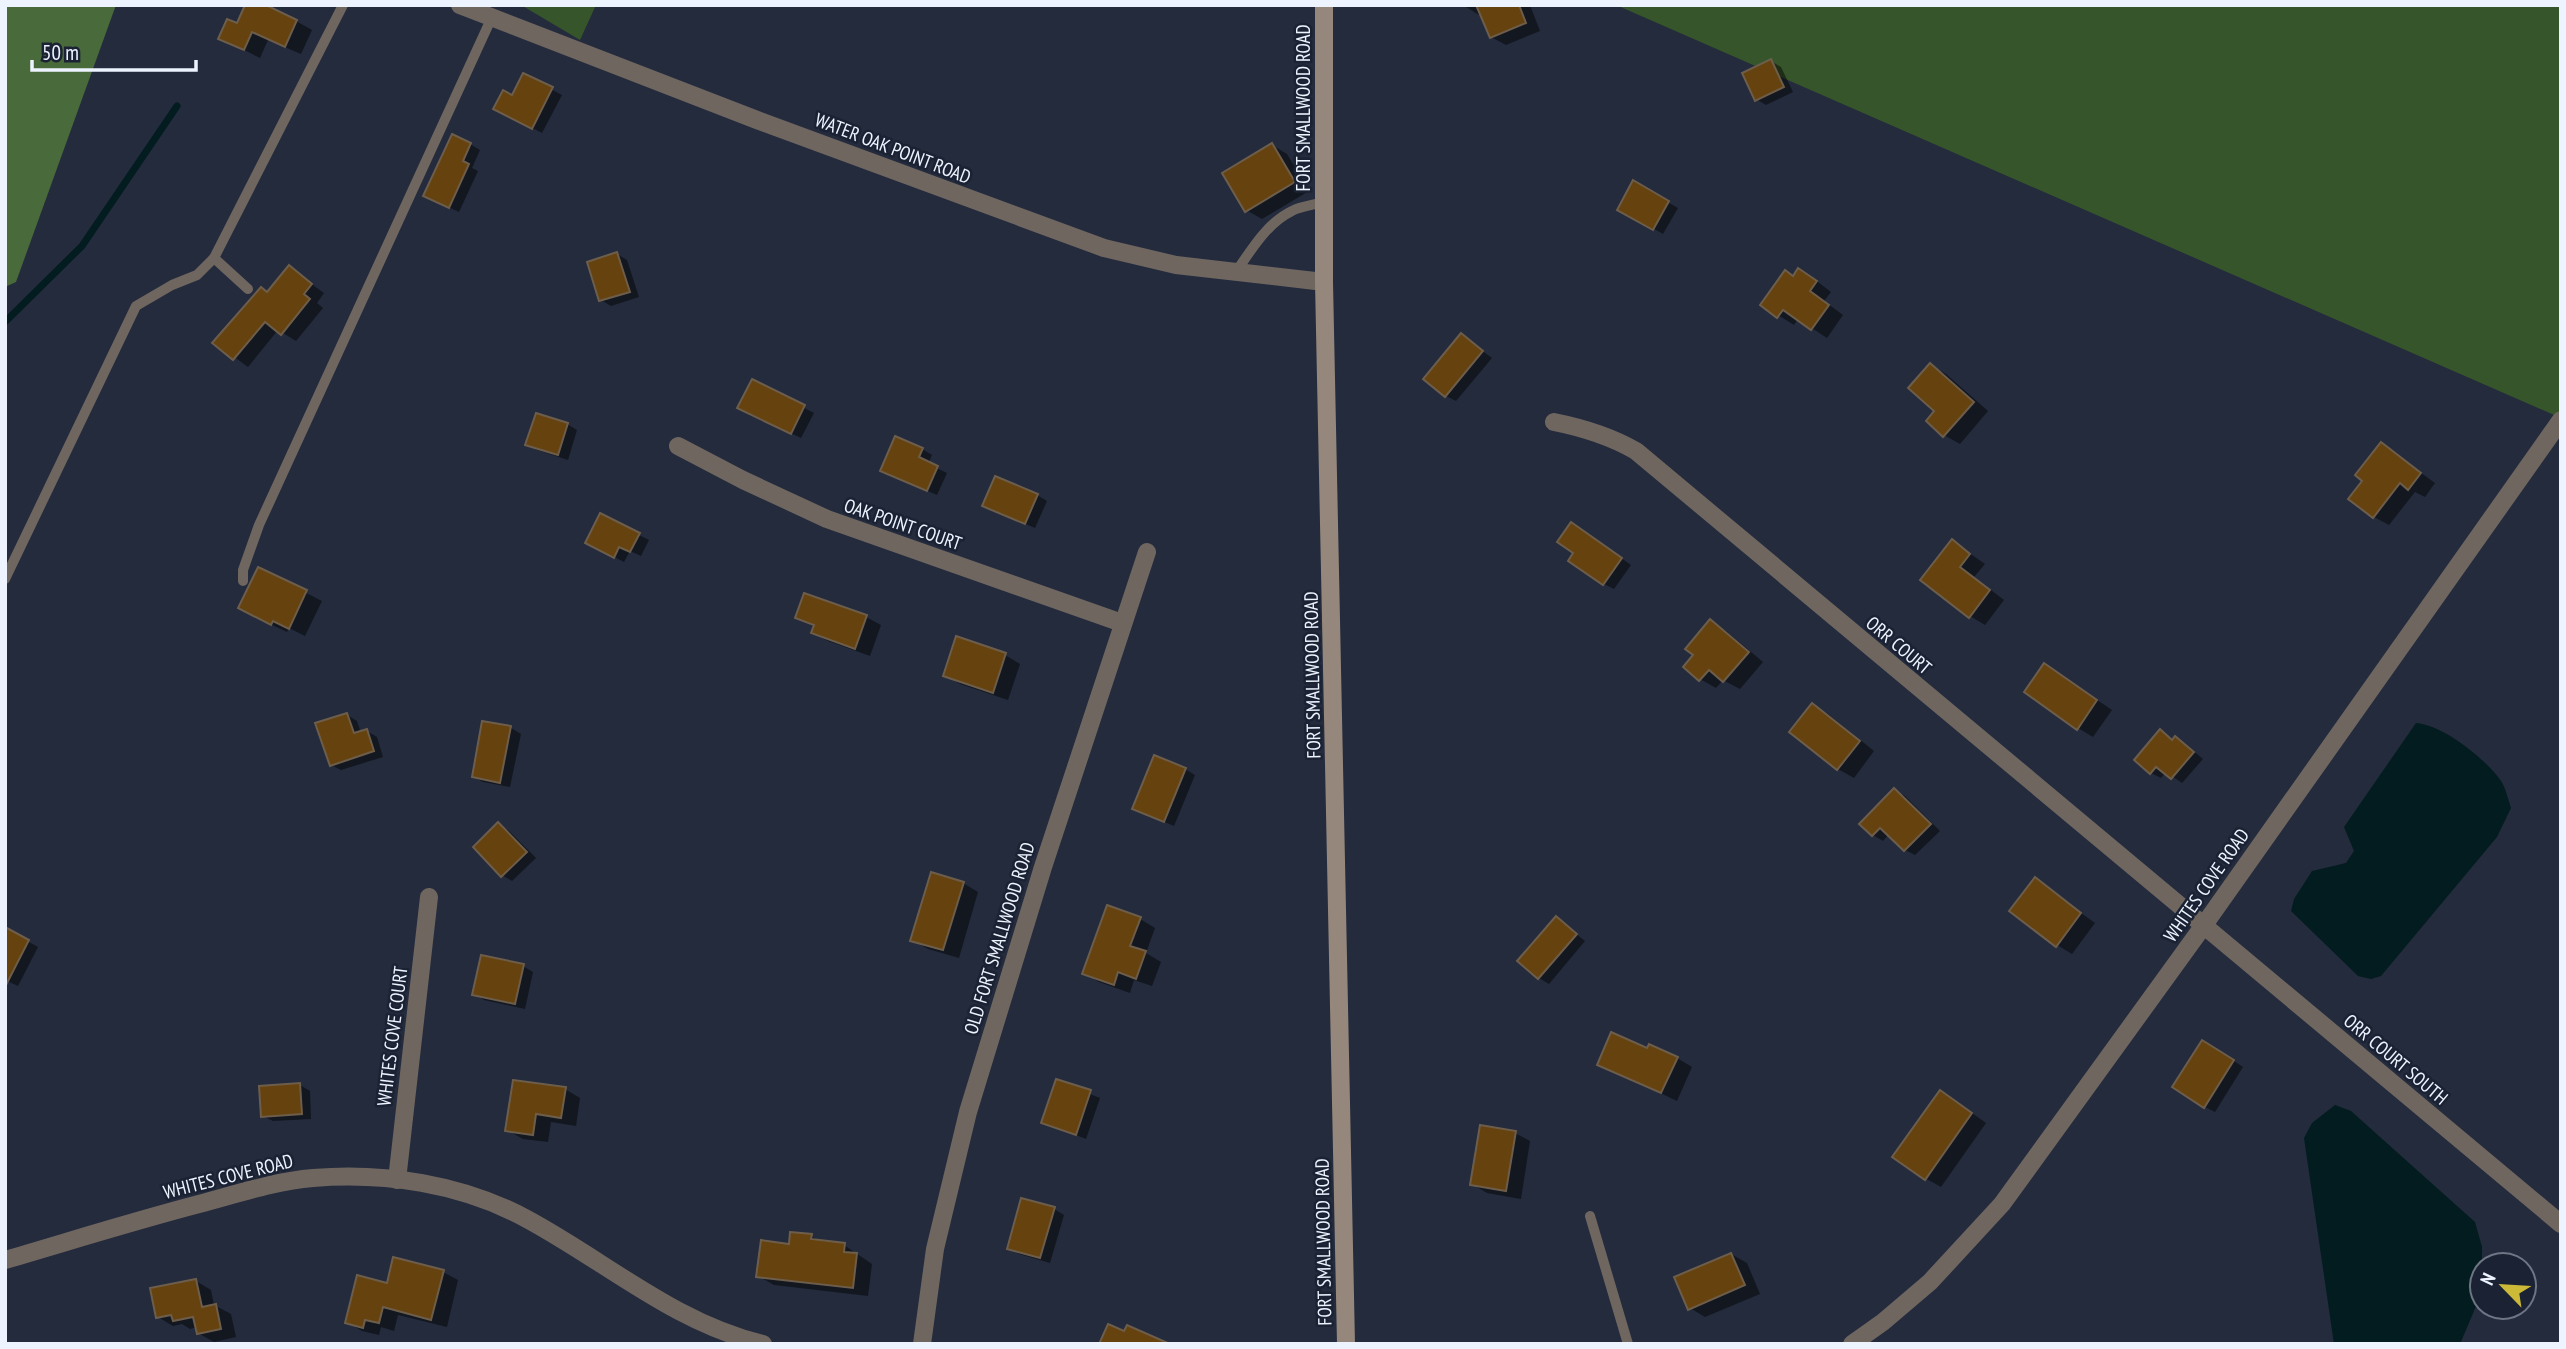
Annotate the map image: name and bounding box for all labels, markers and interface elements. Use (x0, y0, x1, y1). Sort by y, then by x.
street label: FORT SMALLWOOD ROAD (1291, 24, 1315, 192)
scale bar (32, 28, 196, 72)
text: 50 m (42, 39, 79, 66)
street label: WATER OAK POINT ROAD (812, 107, 974, 189)
street label: OAK POINT COURT (841, 493, 965, 555)
street label: FORT SMALLWOOD ROAD (1299, 591, 1325, 759)
street label: ORR COURT (1861, 611, 1937, 680)
street label: WHITES COVE ROAD (2158, 824, 2254, 946)
street label: OLD FORT SMALLWOOD ROAD (958, 839, 1040, 1037)
street label: WHITES COVE COURT (372, 964, 413, 1107)
street label: ORR COURT SOUTH (2339, 1008, 2453, 1110)
street label: WHITES COVE ROAD (161, 1148, 295, 1204)
street label: FORT SMALLWOOD ROAD (1310, 1158, 1336, 1326)
north arrow (2468, 1251, 2538, 1321)
text: N (2475, 1269, 2501, 1289)

